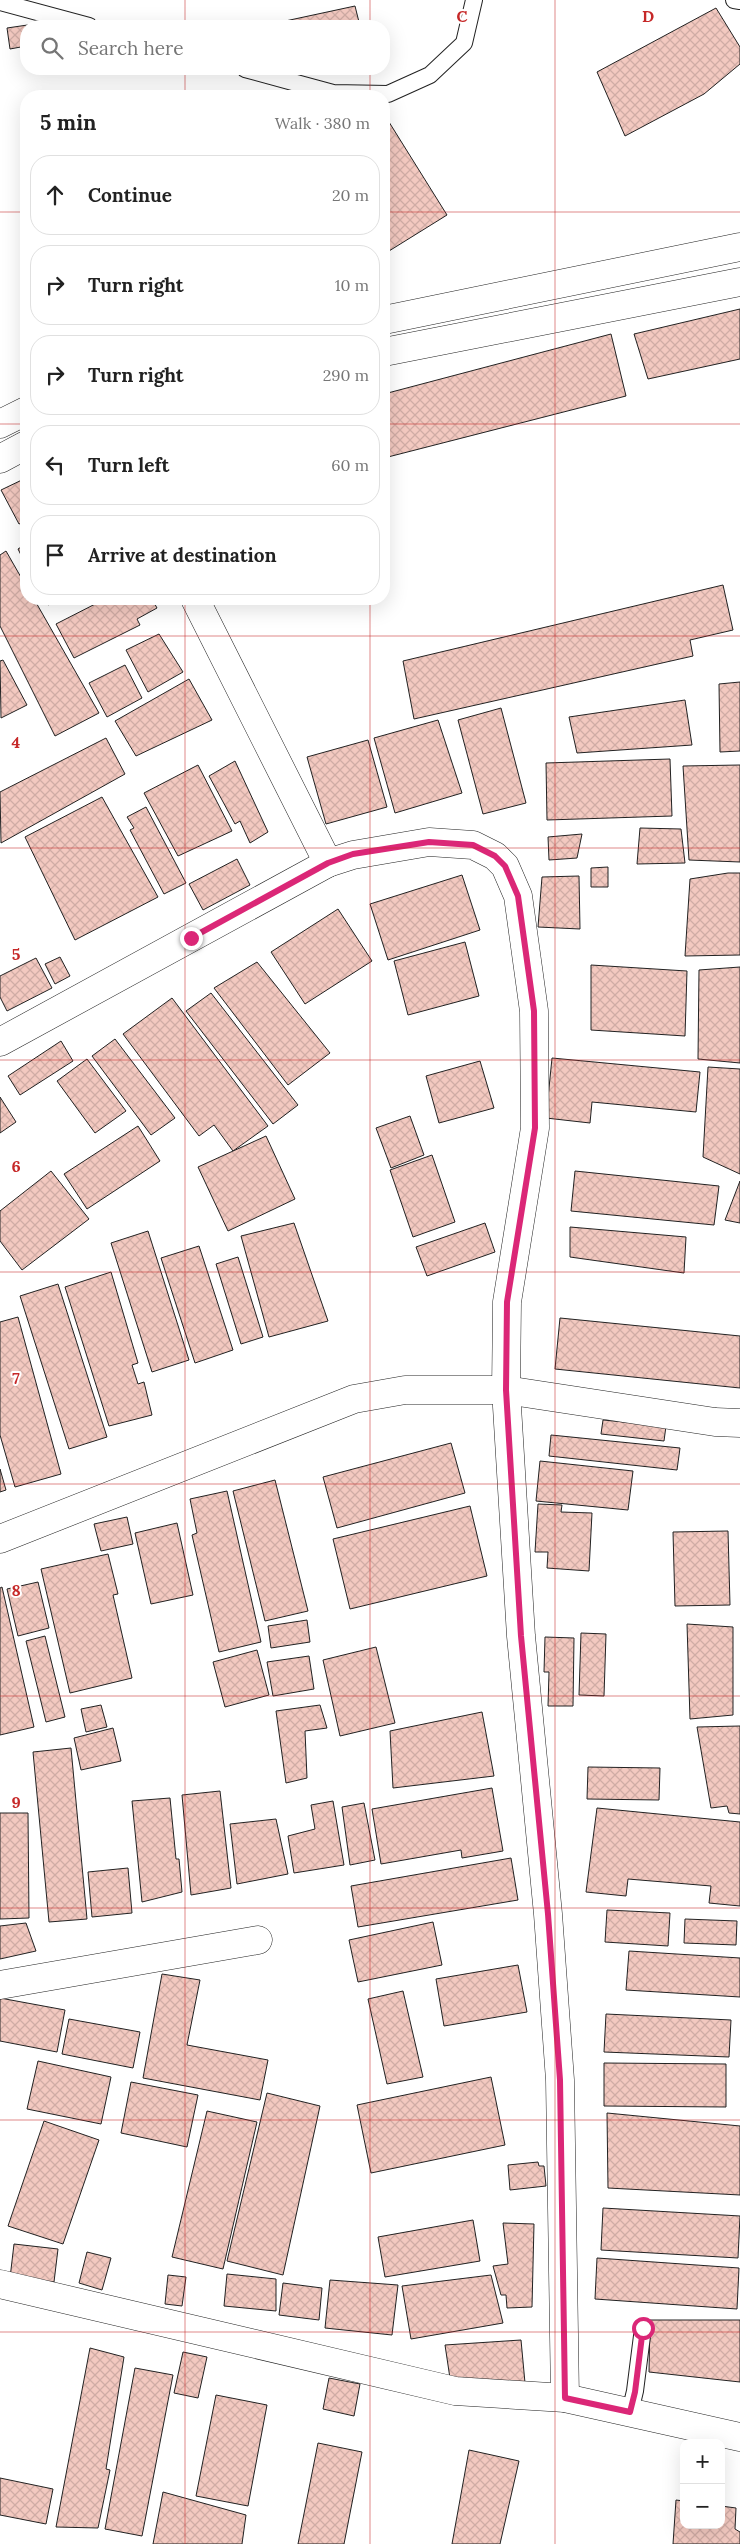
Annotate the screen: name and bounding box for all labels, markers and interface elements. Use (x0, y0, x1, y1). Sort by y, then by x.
text: C (456, 6, 468, 26)
text: D (642, 6, 654, 26)
search box (20, 20, 390, 75)
icon: search (38, 34, 66, 62)
text: Search here (78, 36, 184, 60)
text: 5 min (40, 109, 96, 136)
text: Walk · 380 m (275, 113, 370, 133)
icon: ahead (41, 181, 69, 209)
text: Continue (88, 183, 172, 207)
text: 20 m (332, 185, 369, 205)
icon: right (41, 271, 69, 299)
text: Turn right (88, 273, 184, 297)
text: 10 m (335, 275, 369, 295)
icon: right (41, 361, 69, 389)
text: Turn right (88, 363, 184, 387)
text: 290 m (323, 365, 369, 385)
icon: left (41, 451, 69, 479)
text: Turn left (88, 453, 169, 477)
text: 60 m (331, 455, 369, 475)
icon: arrive (41, 541, 69, 569)
text: Arrive at destination (88, 543, 277, 567)
text: 4 (12, 732, 21, 752)
route end (180, 927, 203, 950)
text: 5 (12, 944, 21, 964)
text: 6 (11, 1156, 21, 1176)
text: 7 (12, 1368, 20, 1388)
text: 8 (11, 1580, 21, 1600)
text: 9 (11, 1792, 21, 1812)
route start (632, 2317, 655, 2340)
map controls (680, 2439, 725, 2529)
button: + (680, 2439, 725, 2484)
button: − (680, 2484, 725, 2529)

